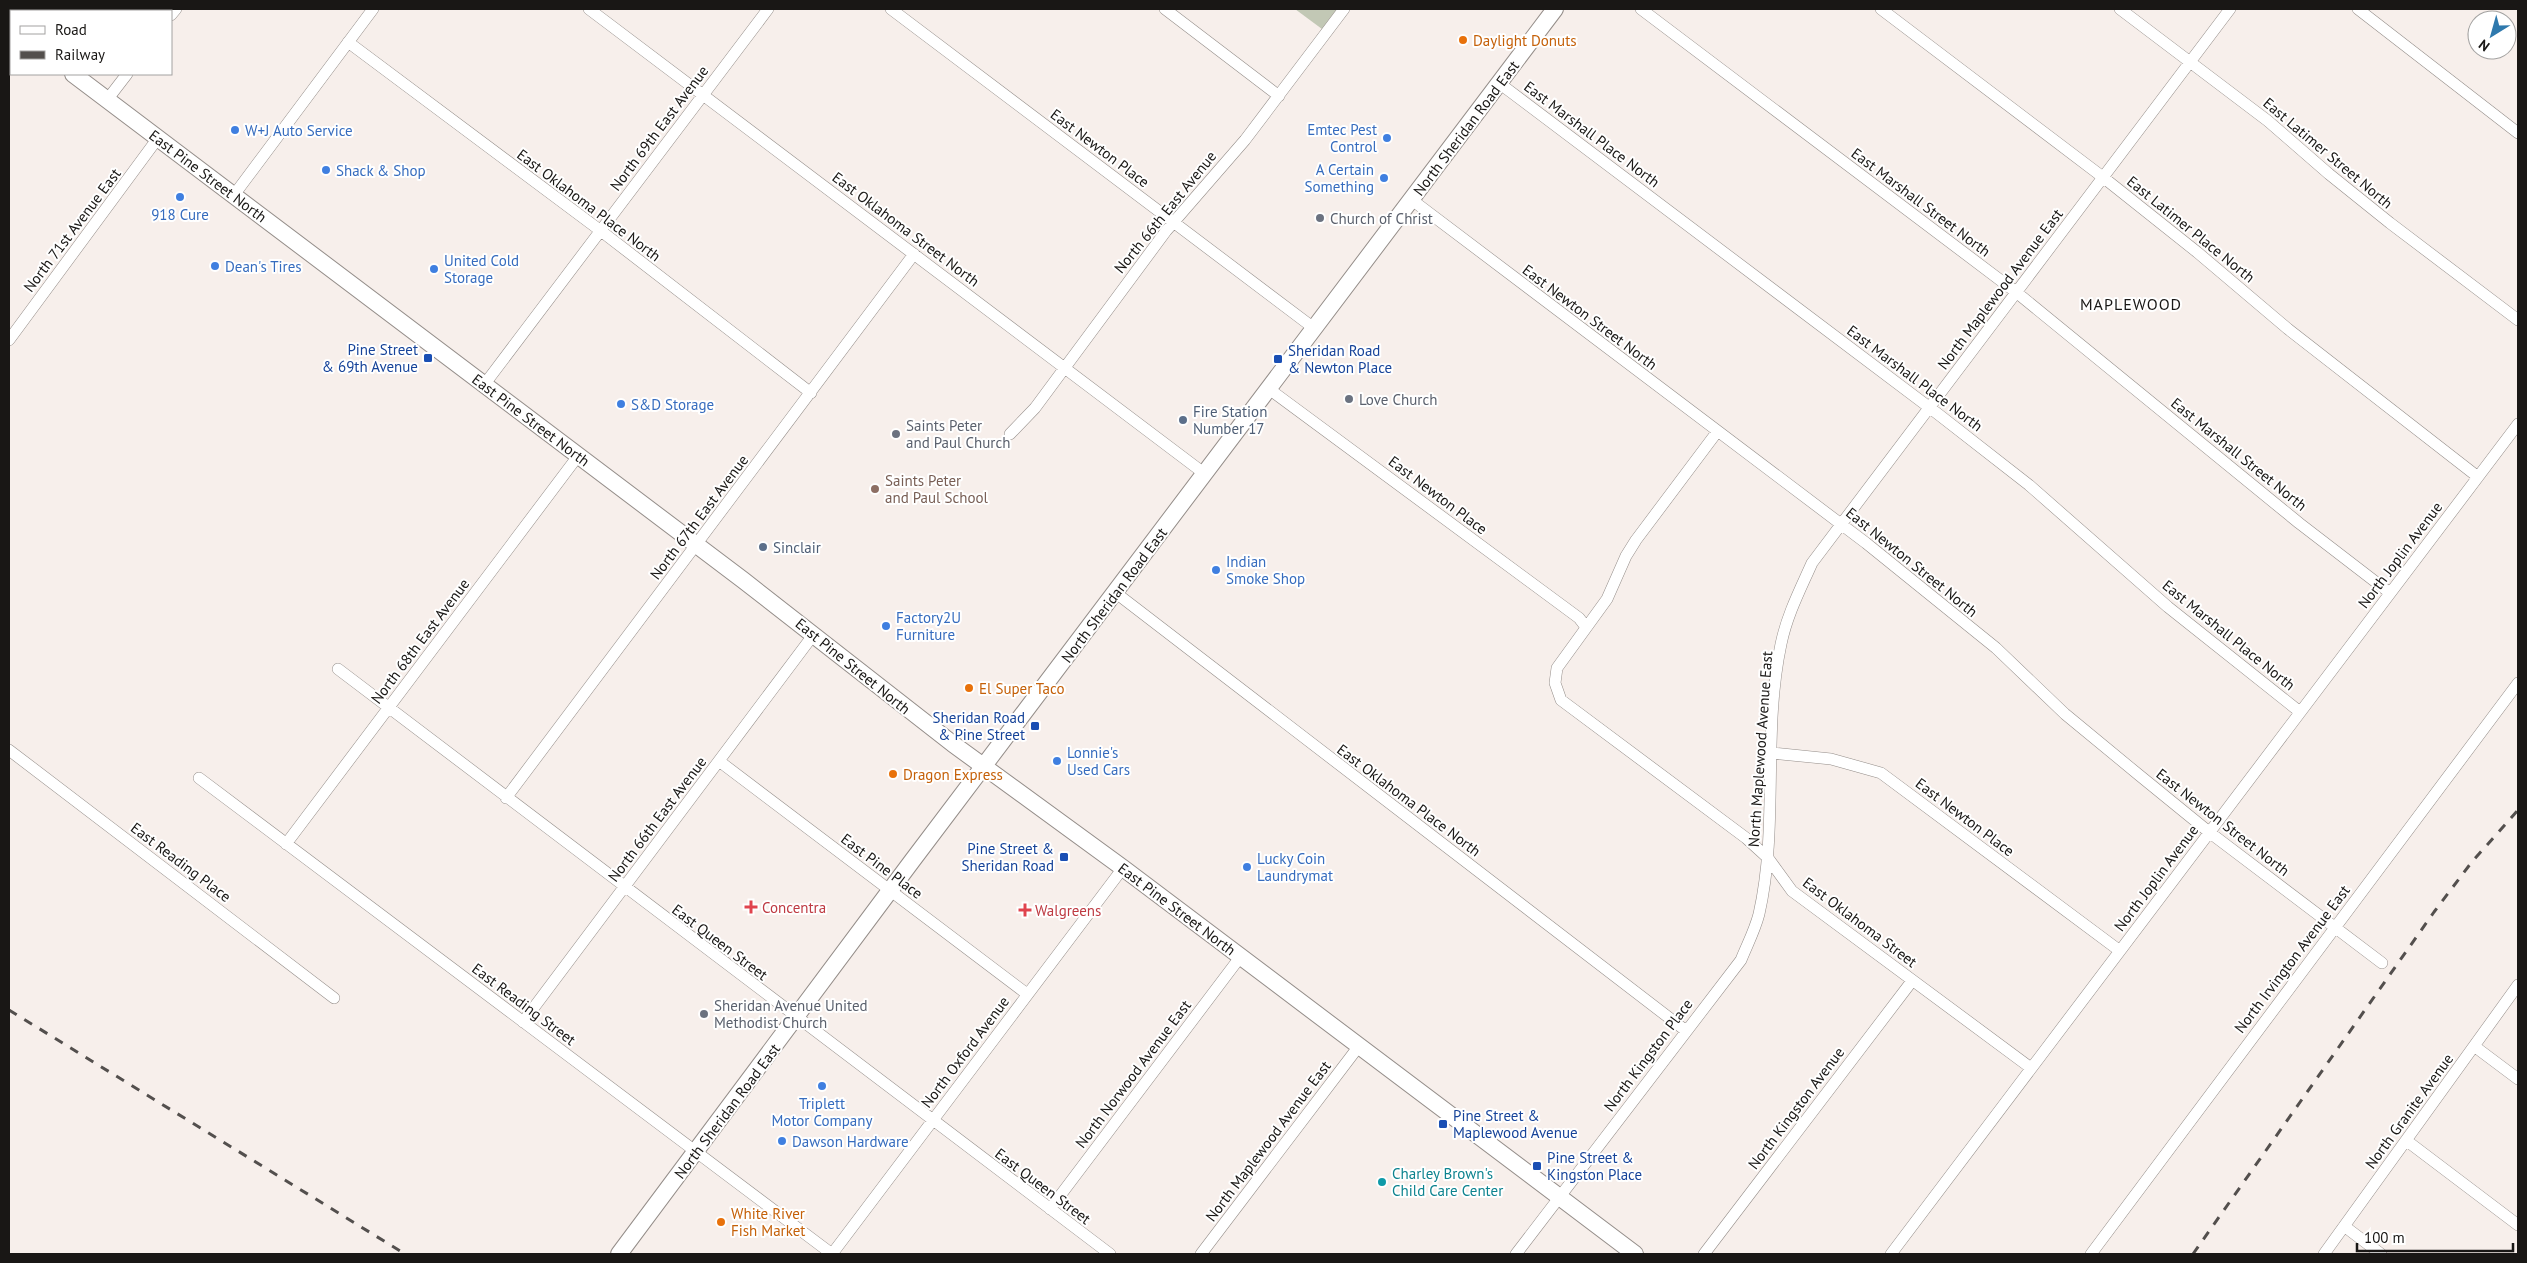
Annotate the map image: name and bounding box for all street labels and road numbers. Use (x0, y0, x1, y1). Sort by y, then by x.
street label: North Sheridan Road East (1409, 57, 1523, 199)
street label: North 69th East Avenue (606, 62, 712, 194)
street label: East Marshall Place North (1520, 77, 1664, 191)
street label: East Latimer Street North (2259, 93, 2397, 213)
street label: East Newton Place (1047, 105, 1153, 191)
street label: East Pine Street North (145, 126, 271, 226)
street label: East Marshall Street North (1848, 143, 1994, 261)
street label: East Oklahoma Place North (513, 145, 665, 265)
street label: North 66th East Avenue (1110, 147, 1220, 277)
street label: North 71st Avenue East (19, 164, 125, 296)
street label: East Oklahoma Street North (829, 167, 983, 291)
street label: East Latimer Place North (2123, 172, 2259, 286)
street label: North Maplewood Avenue East (1933, 205, 2067, 373)
street label: East Newton Street North (1519, 260, 1661, 374)
street label: East Marshall Place North (1843, 321, 1987, 435)
street label: East Pine Street North (468, 370, 594, 470)
street label: East Marshall Street North (2167, 393, 2311, 515)
street label: North 67th East Avenue (646, 451, 752, 583)
street label: East Newton Place (1385, 452, 1491, 538)
street label: North Joplin Avenue (2354, 498, 2446, 612)
street label: East Newton Street North (1842, 503, 1982, 621)
street label: North Sheridan Road East (1057, 524, 1171, 666)
street label: North 68th East Avenue (367, 575, 473, 707)
street label: East Marshall Place North (2159, 576, 2299, 694)
street label: East Pine Street North (792, 614, 914, 718)
street label: North Maplewood Avenue East (1744, 650, 1776, 848)
street label: East Oklahoma Place North (1333, 740, 1485, 860)
street label: North 66th East Avenue (604, 753, 710, 885)
street label: East Newton Street North (2153, 764, 2293, 880)
street label: East Newton Place (1912, 774, 2018, 860)
street label: East Reading Place (127, 818, 235, 906)
street label: North Joplin Avenue (2110, 821, 2202, 935)
street label: East Pine Place (837, 829, 927, 903)
street label: East Pine Street North (1114, 859, 1240, 959)
street label: East Oklahoma Street (1799, 873, 1921, 971)
street label: North Irvington Avenue East (2230, 881, 2354, 1037)
street label: East Queen Street (668, 900, 772, 984)
street label: East Reading Street (468, 959, 580, 1049)
street label: North Oxford Avenue (917, 992, 1013, 1112)
street label: North Kingston Place (1599, 995, 1697, 1115)
street label: North Norwood Avenue East (1071, 996, 1195, 1152)
street label: North Sheridan Road East (670, 1040, 784, 1182)
street label: North Kingston Avenue (1744, 1043, 1848, 1173)
street label: North Granite Avenue (2361, 1050, 2457, 1172)
street label: North Maplewood Avenue East (1201, 1057, 1335, 1225)
street label: East Queen Street (991, 1144, 1095, 1228)

